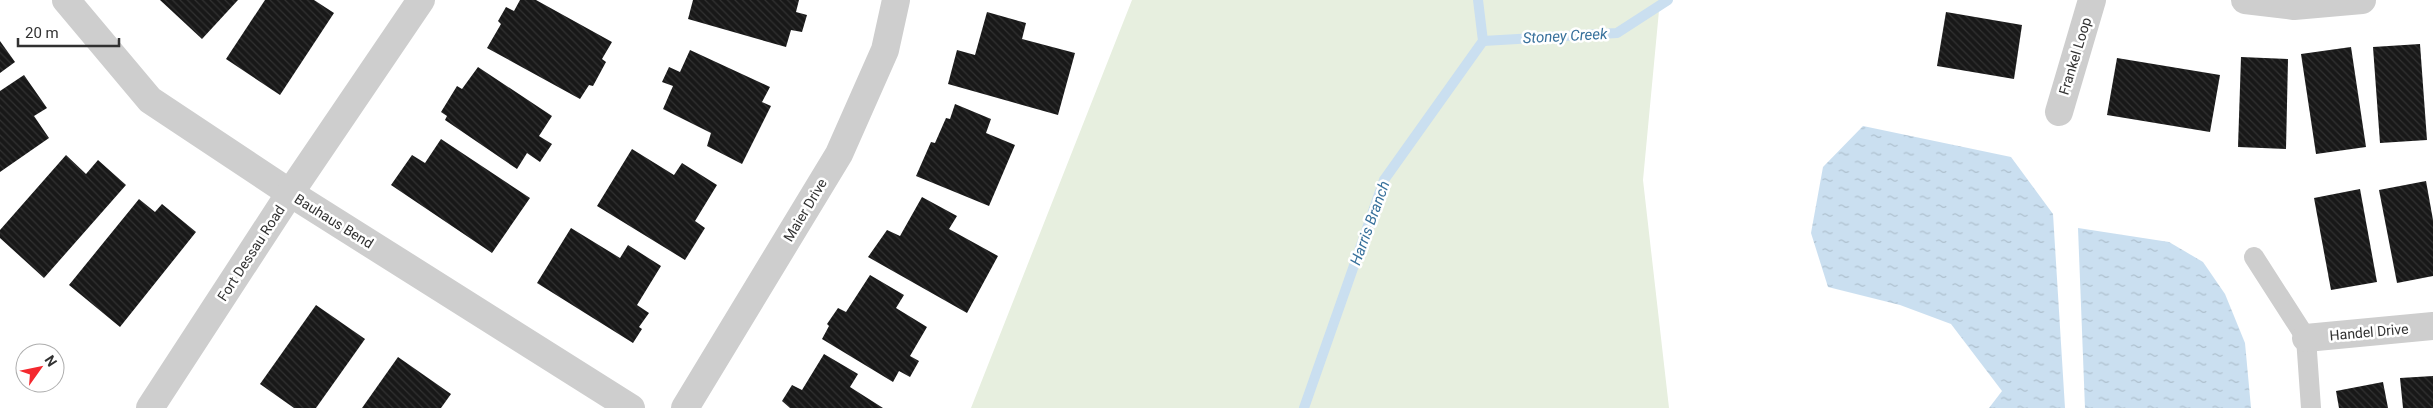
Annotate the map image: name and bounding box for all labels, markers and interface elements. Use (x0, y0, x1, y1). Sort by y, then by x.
scale bar (18, 15, 119, 47)
street label: Frankel Loop (2056, 15, 2094, 97)
text: 20 m (25, 24, 59, 42)
water label: Stoney Creek (1522, 25, 1608, 47)
street label: Maier Drive (780, 176, 830, 244)
water label: Harris Branch (1346, 178, 1394, 268)
street label: Bauhaus Bend (292, 190, 376, 252)
street label: Fort Dessau Road (214, 202, 288, 304)
street label: Handel Drive (2329, 321, 2409, 343)
north arrow (15, 343, 65, 393)
text: N (41, 352, 60, 369)

